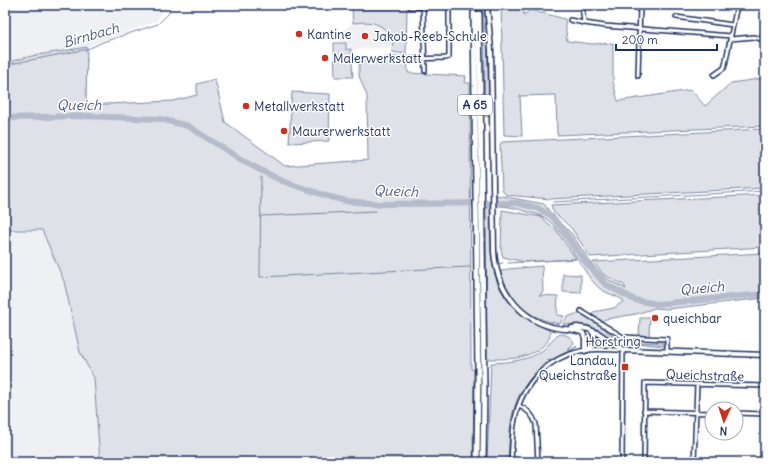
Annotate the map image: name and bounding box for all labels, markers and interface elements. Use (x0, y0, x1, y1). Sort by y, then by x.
water label: Birnbach (61, 18, 122, 52)
place label: Kantine (307, 26, 352, 43)
scale bar (616, 26, 717, 52)
place label: Jakob-Reeb-Schule (373, 28, 487, 45)
marker: Kantine (294, 29, 304, 39)
marker: Jakob-Reeb-Schule (360, 31, 370, 41)
text: 200 m (622, 32, 658, 47)
place label: Malerwerkstatt (333, 50, 422, 67)
marker: Malerwerkstatt (320, 53, 330, 63)
road number: A 65 (458, 95, 492, 115)
water label: Queich (57, 96, 102, 114)
place label: Metallwerkstatt (254, 98, 345, 115)
marker: Metallwerkstatt (241, 101, 251, 111)
place label: Maurerwerkstatt (292, 123, 391, 140)
marker: Maurerwerkstatt (279, 126, 289, 136)
water label: Queich (373, 181, 419, 201)
water label: Queich (679, 277, 726, 299)
place label: queichbar (663, 310, 722, 327)
marker: queichbar (650, 313, 660, 323)
street label: Horstring (585, 333, 641, 350)
place label: Landau, Queichstraße (539, 352, 617, 384)
marker: Landau, Queichstraße (620, 362, 630, 372)
street label: Queichstraße (666, 366, 744, 385)
north arrow (704, 401, 744, 441)
text: N (719, 424, 728, 438)

